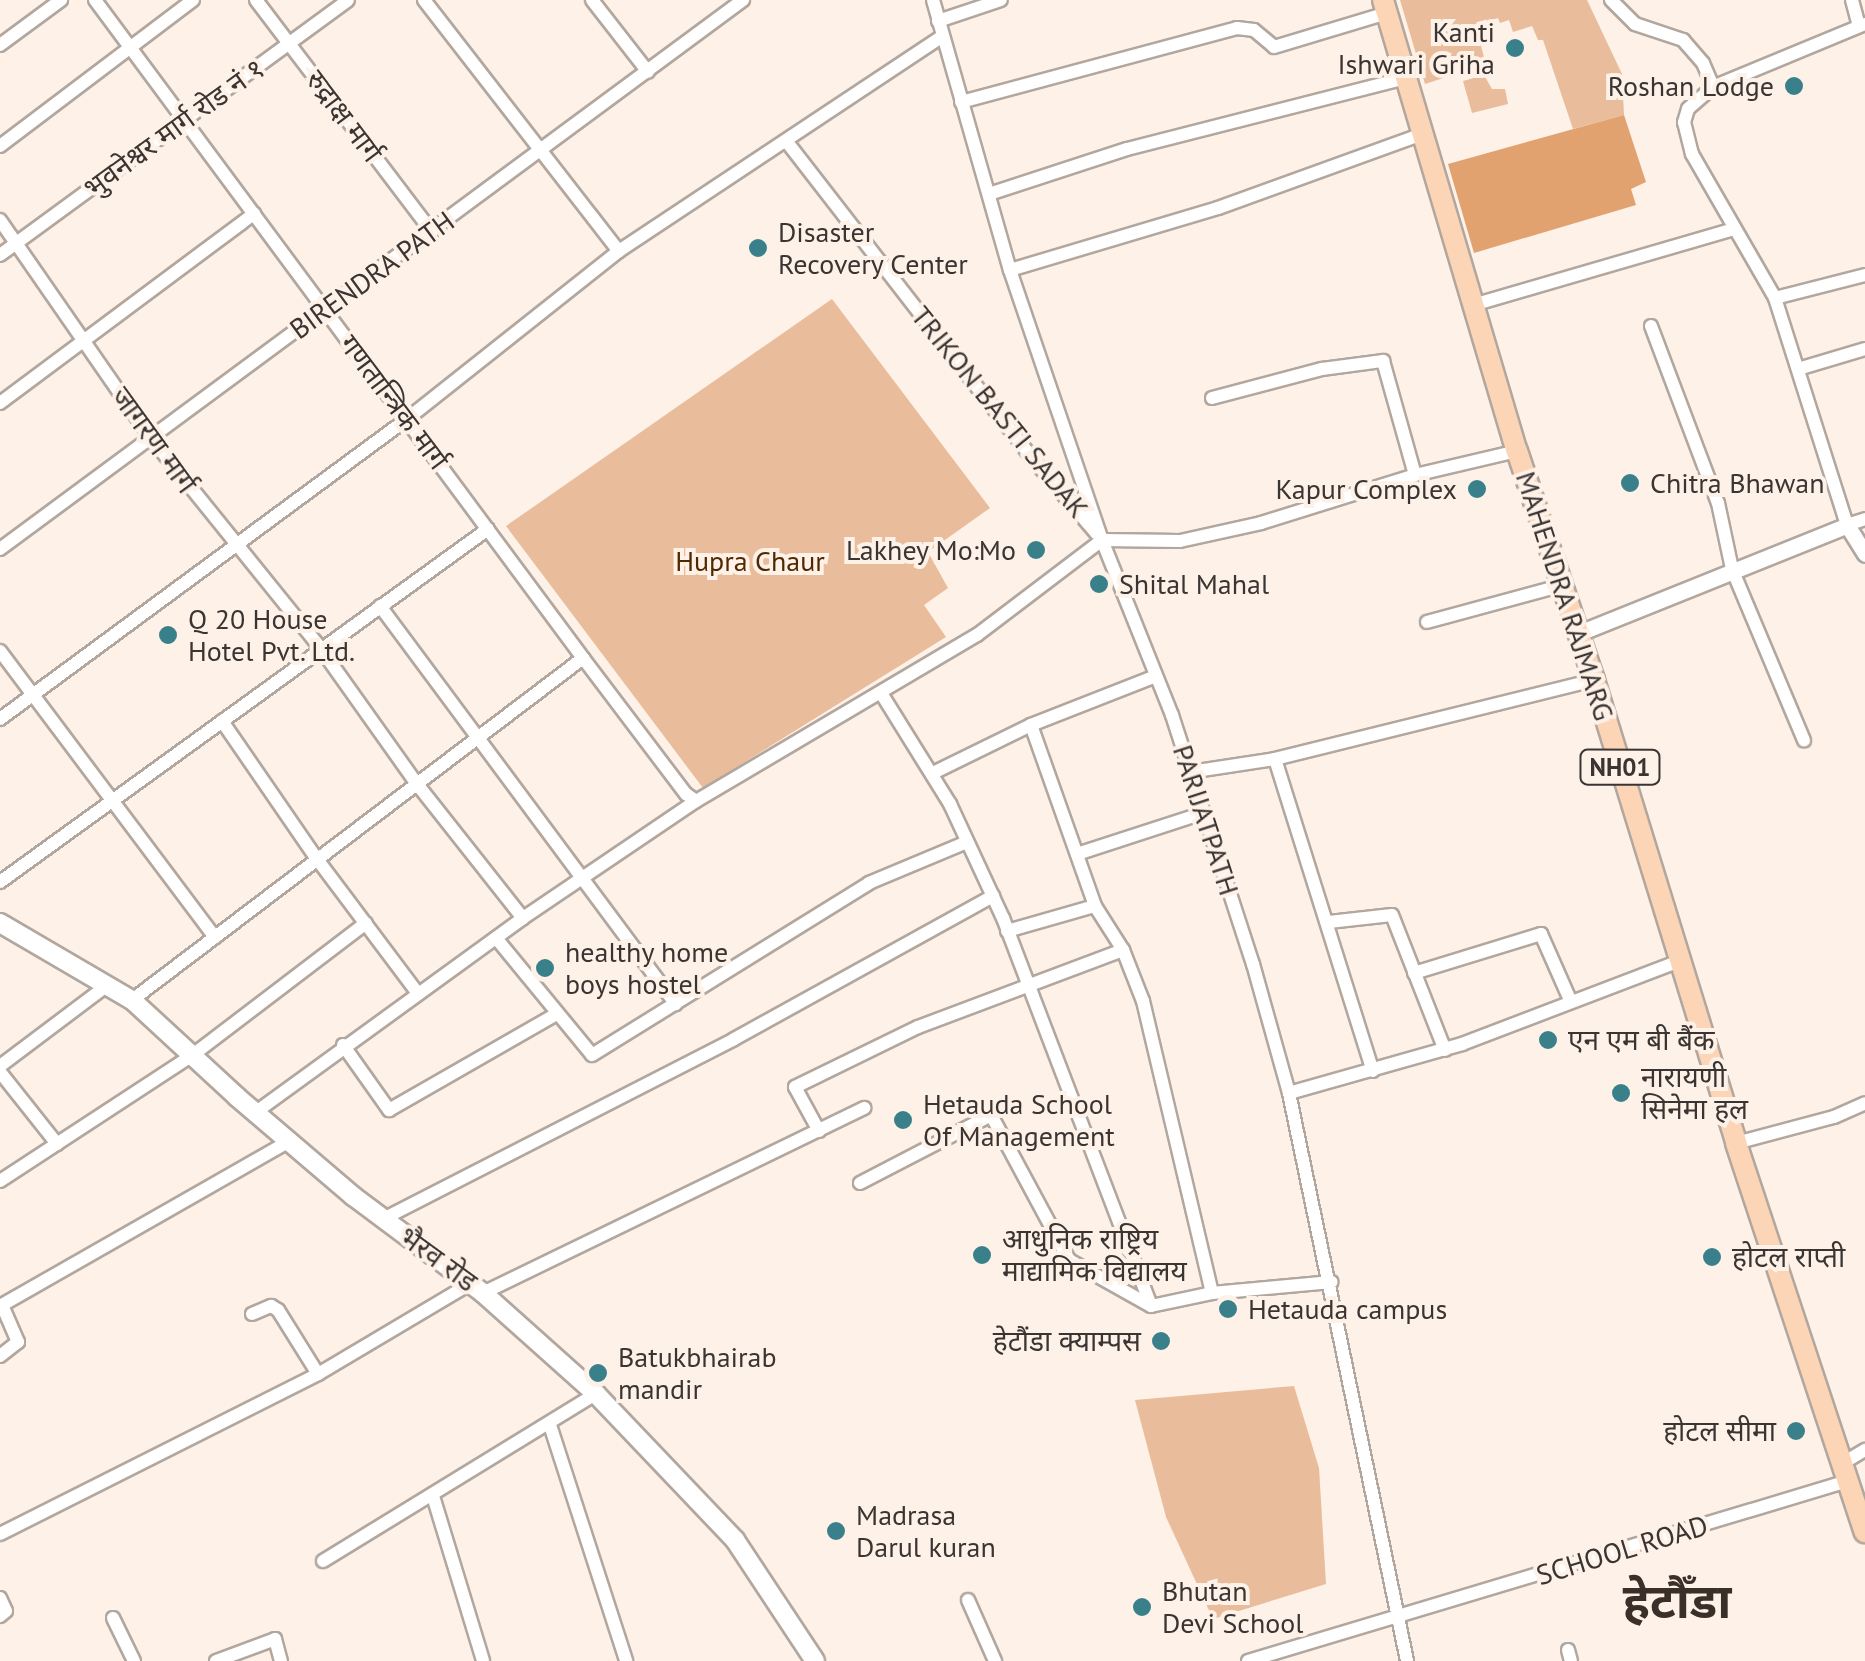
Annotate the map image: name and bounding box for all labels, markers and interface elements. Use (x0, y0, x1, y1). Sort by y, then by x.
place label: Kanti Ishwari Griha (1337, 15, 1495, 81)
marker: Kanti Ishwari Griha (1504, 37, 1526, 59)
street label: भुवनेश्वर मार्ग रोड नं १ (77, 51, 271, 205)
street label: रुद्राक्ष मार्ग (299, 63, 389, 169)
place label: Roshan Lodge (1608, 69, 1774, 103)
marker: Roshan Lodge (1783, 75, 1805, 97)
street label: BIRENDRA PATH (283, 204, 461, 346)
place label: Disaster Recovery Center (778, 215, 969, 281)
marker: Disaster Recovery Center (747, 237, 769, 259)
street label: TRIKON BASTI SADAK (904, 299, 1096, 525)
street label: गणतान्त्रिक मार्ग (333, 328, 455, 476)
street label: जागरण मार्ग (104, 380, 204, 500)
place label: Chitra Bhawan (1650, 466, 1825, 500)
street label: MAHENDRA RAJMARG (1509, 467, 1621, 725)
place label: Kapur Complex (1276, 472, 1457, 506)
marker: Chitra Bhawan (1619, 472, 1641, 494)
marker: Kapur Complex (1466, 478, 1488, 500)
place label: Lakhey Mo:Mo (845, 533, 1016, 567)
marker: Lakhey Mo:Mo (1025, 539, 1047, 561)
park label: Hupra Chaur (675, 544, 825, 578)
place label: Shital Mahal (1119, 567, 1269, 601)
marker: Shital Mahal (1088, 573, 1110, 595)
place label: Q 20 House Hotel Pvt. Ltd. (188, 602, 357, 668)
marker: Q 20 House Hotel Pvt. Ltd. (157, 624, 179, 646)
street label: PARIJATPATH (1166, 741, 1246, 899)
road number: NH01 (1578, 747, 1662, 787)
place label: healthy home boys hostel (565, 935, 729, 1001)
marker: healthy home boys hostel (534, 957, 556, 979)
place label: एन एम बी बैंक (1568, 1023, 1714, 1057)
marker: एन एम बी बैंक (1537, 1029, 1559, 1051)
place label: नारायणी सिनेमा हल (1641, 1060, 1748, 1126)
marker: नारायणी सिनेमा हल (1610, 1082, 1632, 1104)
place label: Hetauda School Of Management (923, 1087, 1115, 1153)
marker: Hetauda School Of Management (892, 1109, 914, 1131)
street label: भैरव रोड (393, 1220, 483, 1298)
place label: आधुनिक राष्ट्रिय माद्यामिक विद्यालय (1002, 1222, 1187, 1288)
place label: होटल राप्ती (1732, 1240, 1845, 1274)
marker: आधुनिक राष्ट्रिय माद्यामिक विद्यालय (971, 1244, 993, 1266)
marker: होटल राप्ती (1701, 1246, 1723, 1268)
place label: Hetauda campus (1248, 1292, 1447, 1326)
marker: Hetauda campus (1217, 1298, 1239, 1320)
place label: हेटौंडा क्याम्पस (993, 1324, 1141, 1358)
marker: हेटौंडा क्याम्पस (1150, 1330, 1172, 1352)
place label: Batukbhairab mandir (618, 1340, 777, 1406)
marker: Batukbhairab mandir (587, 1362, 609, 1384)
place label: होटल सीमा (1663, 1414, 1776, 1448)
marker: होटल सीमा (1785, 1420, 1807, 1442)
place label: Madrasa Darul kuran (856, 1498, 996, 1564)
street label: SCHOOL ROAD (1532, 1508, 1712, 1592)
marker: Madrasa Darul kuran (825, 1520, 847, 1542)
district label: हेटौँडा (1623, 1572, 1731, 1630)
place label: Bhutan Devi School (1162, 1574, 1303, 1640)
marker: Bhutan Devi School (1131, 1596, 1153, 1618)

